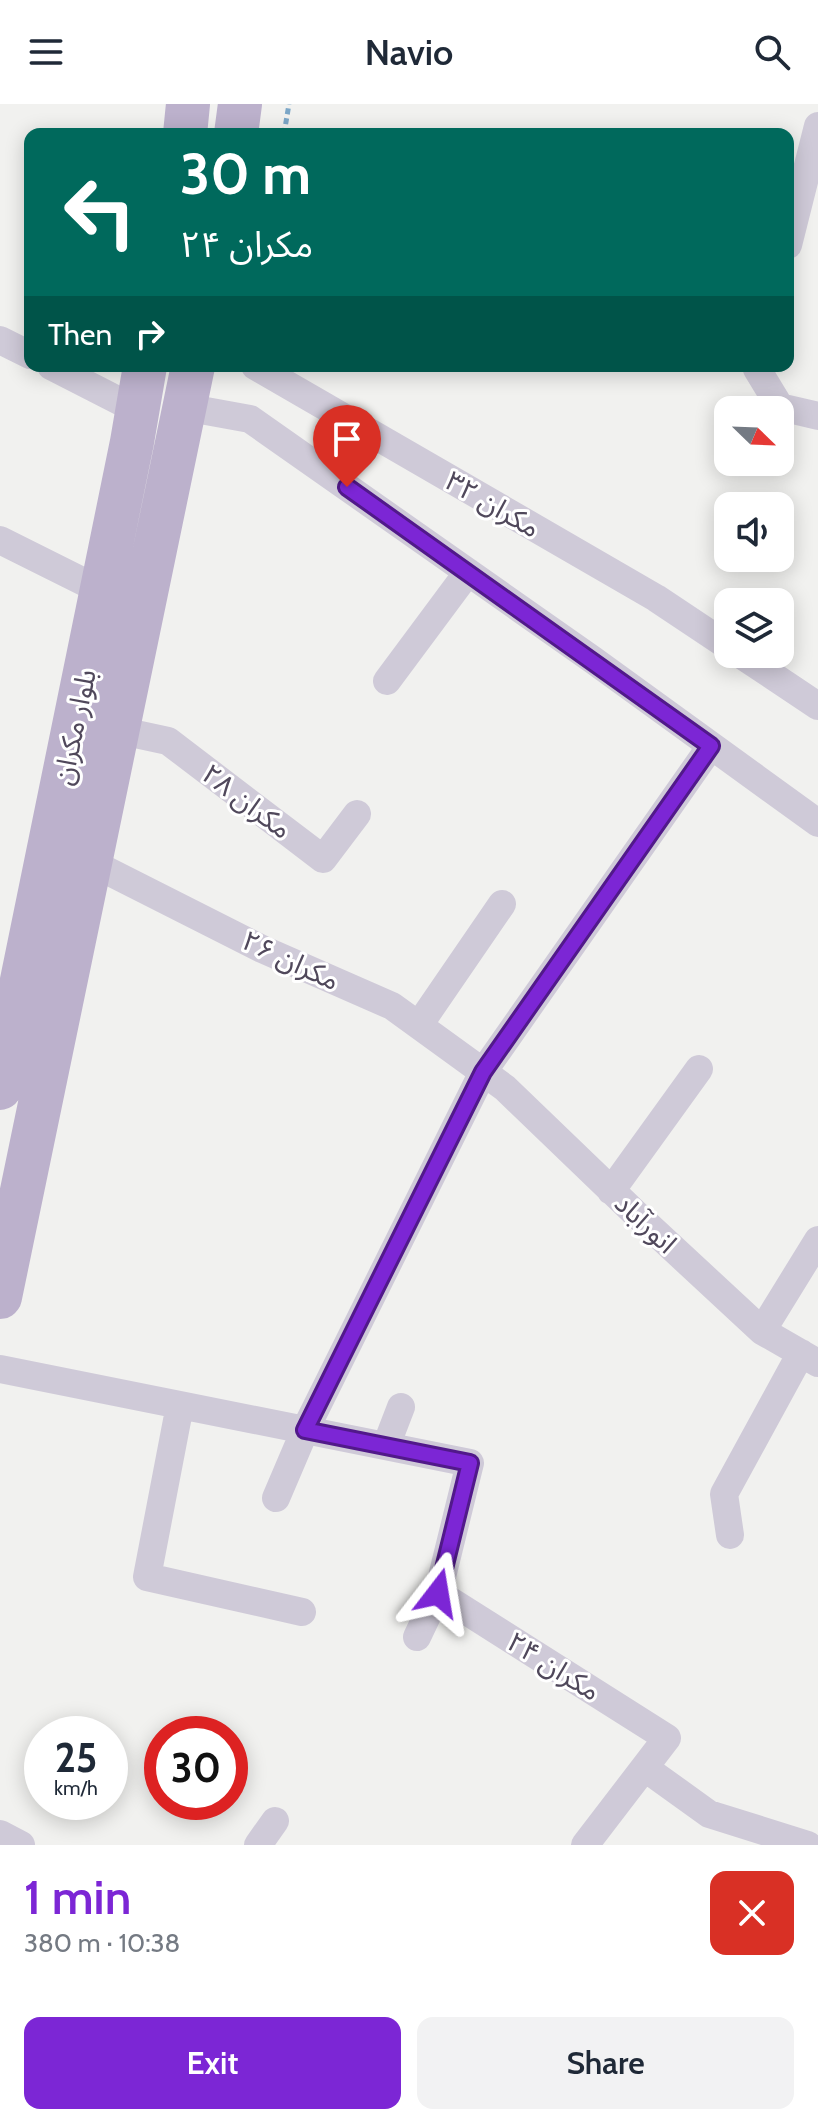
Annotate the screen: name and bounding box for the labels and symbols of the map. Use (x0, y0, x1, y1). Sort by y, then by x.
north arrow (714, 396, 794, 476)
pin (313, 405, 381, 487)
street label: مکران ۳۲ (440, 463, 546, 545)
street label: بلوار مکران (45, 666, 103, 788)
street label: مکران ۲۸ (195, 756, 299, 846)
street label: مکران ۲۶ (237, 923, 345, 997)
street label: انورآباد (608, 1186, 684, 1260)
position arrow (396, 1551, 480, 1635)
street label: مکران ۲۴ (501, 1624, 607, 1708)
speed limit sign: 30 (144, 1716, 248, 1820)

